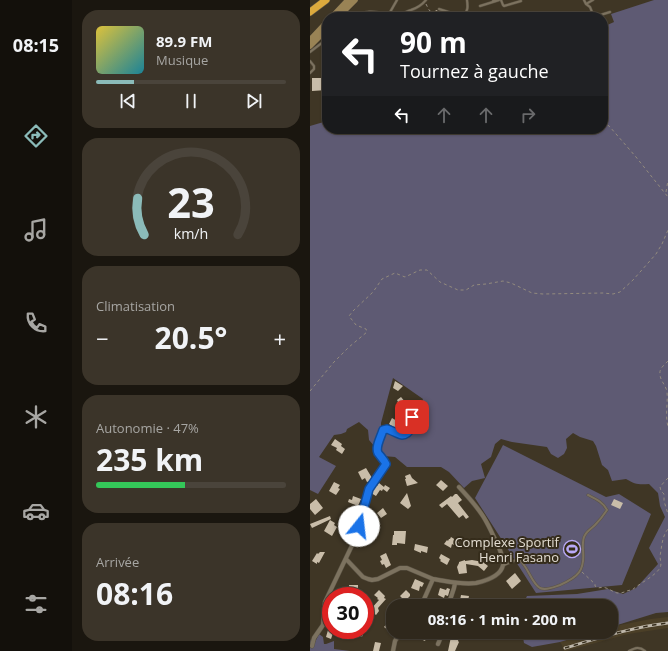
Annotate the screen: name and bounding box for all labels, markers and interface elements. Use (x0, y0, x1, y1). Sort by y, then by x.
text: 90 m (400, 23, 467, 61)
icon: left (334, 28, 386, 80)
text: 89.9 FM (156, 31, 212, 51)
text: 08:15 (13, 33, 59, 57)
text: Musique (156, 51, 208, 69)
text: Tournez à gauche (400, 59, 549, 83)
icon: previous (117, 90, 139, 112)
icon: pause (180, 90, 202, 112)
icon: next (243, 90, 265, 112)
icon: left (391, 104, 413, 126)
icon: ahead (433, 104, 455, 126)
icon: ahead (475, 104, 497, 126)
icon: right (517, 104, 539, 126)
icon: directions (22, 122, 50, 150)
text: 23 (167, 174, 215, 230)
icon: music (22, 216, 50, 244)
text: km/h (174, 224, 208, 243)
text: Climatisation (96, 297, 175, 315)
icon: phone (22, 309, 50, 337)
text: 20.5° (155, 317, 227, 358)
text: − (96, 323, 109, 353)
text: + (273, 323, 286, 353)
pin (395, 400, 429, 434)
icon: climate (22, 403, 50, 431)
icon: arrive (401, 406, 423, 428)
text: Autonomie · 47% (96, 419, 199, 437)
text: 235 km (96, 439, 203, 480)
icon: car (22, 497, 50, 525)
position arrow (338, 505, 380, 547)
place label: Complexe Sportif Henri Fasano (454, 533, 560, 566)
sports icon: Complexe Sportif Henri Fasano (562, 539, 582, 559)
text: Arrivée (96, 553, 139, 571)
text: 08:16 (96, 573, 173, 614)
speed limit sign: 30 (322, 587, 374, 639)
icon: filters (22, 590, 50, 618)
text: 08:16 · 1 min · 200 m (428, 609, 576, 629)

